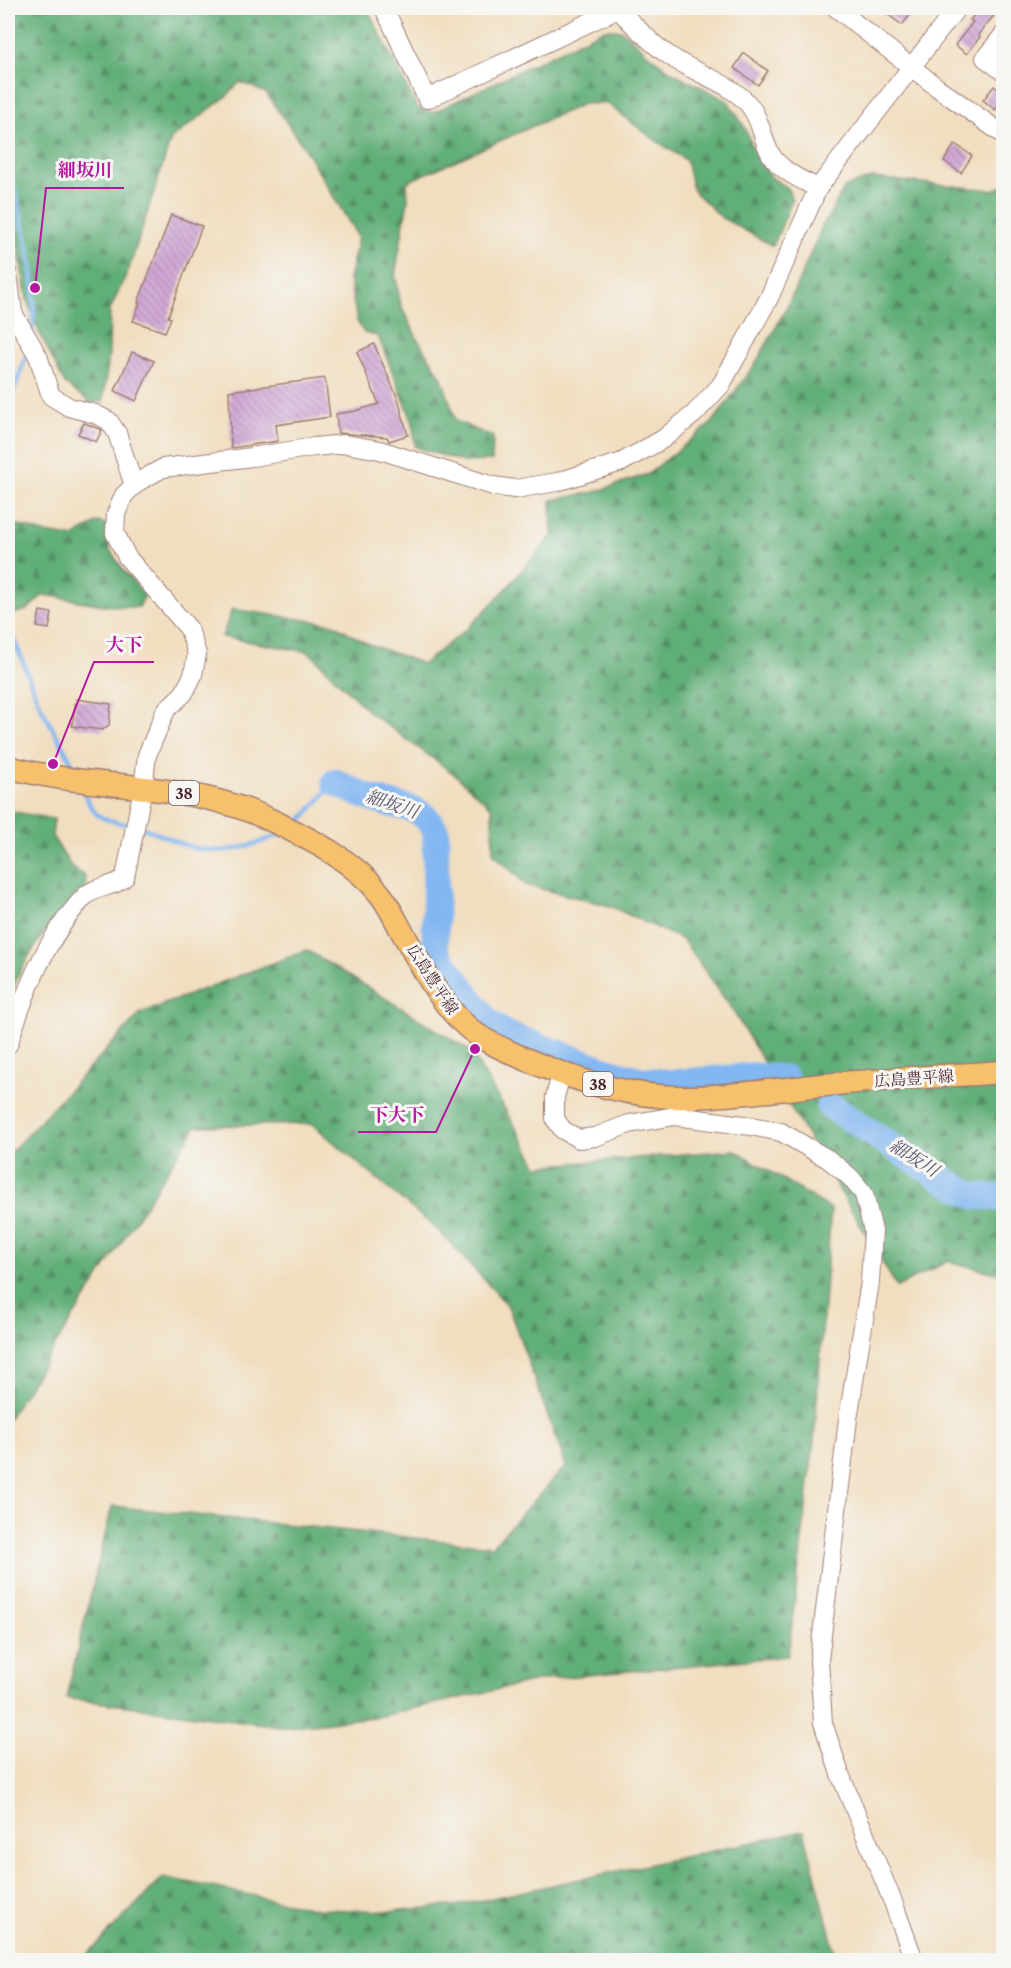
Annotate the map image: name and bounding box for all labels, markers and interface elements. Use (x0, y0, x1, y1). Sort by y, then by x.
callout: 細坂川 (46, 152, 124, 188)
text: 細坂川 (58, 159, 112, 181)
callout: 大下 (94, 626, 154, 662)
text: 大下 (106, 634, 142, 656)
road number: 38 (169, 781, 199, 805)
water label: 細坂川 (363, 785, 423, 824)
street label: 広島豊平線 (403, 940, 463, 1018)
street label: 広島豊平線 (873, 1065, 955, 1091)
road number: 38 (583, 1072, 613, 1096)
callout: 下大下 (358, 1096, 436, 1132)
text: 下大下 (370, 1104, 424, 1126)
water label: 細坂川 (885, 1134, 944, 1183)

